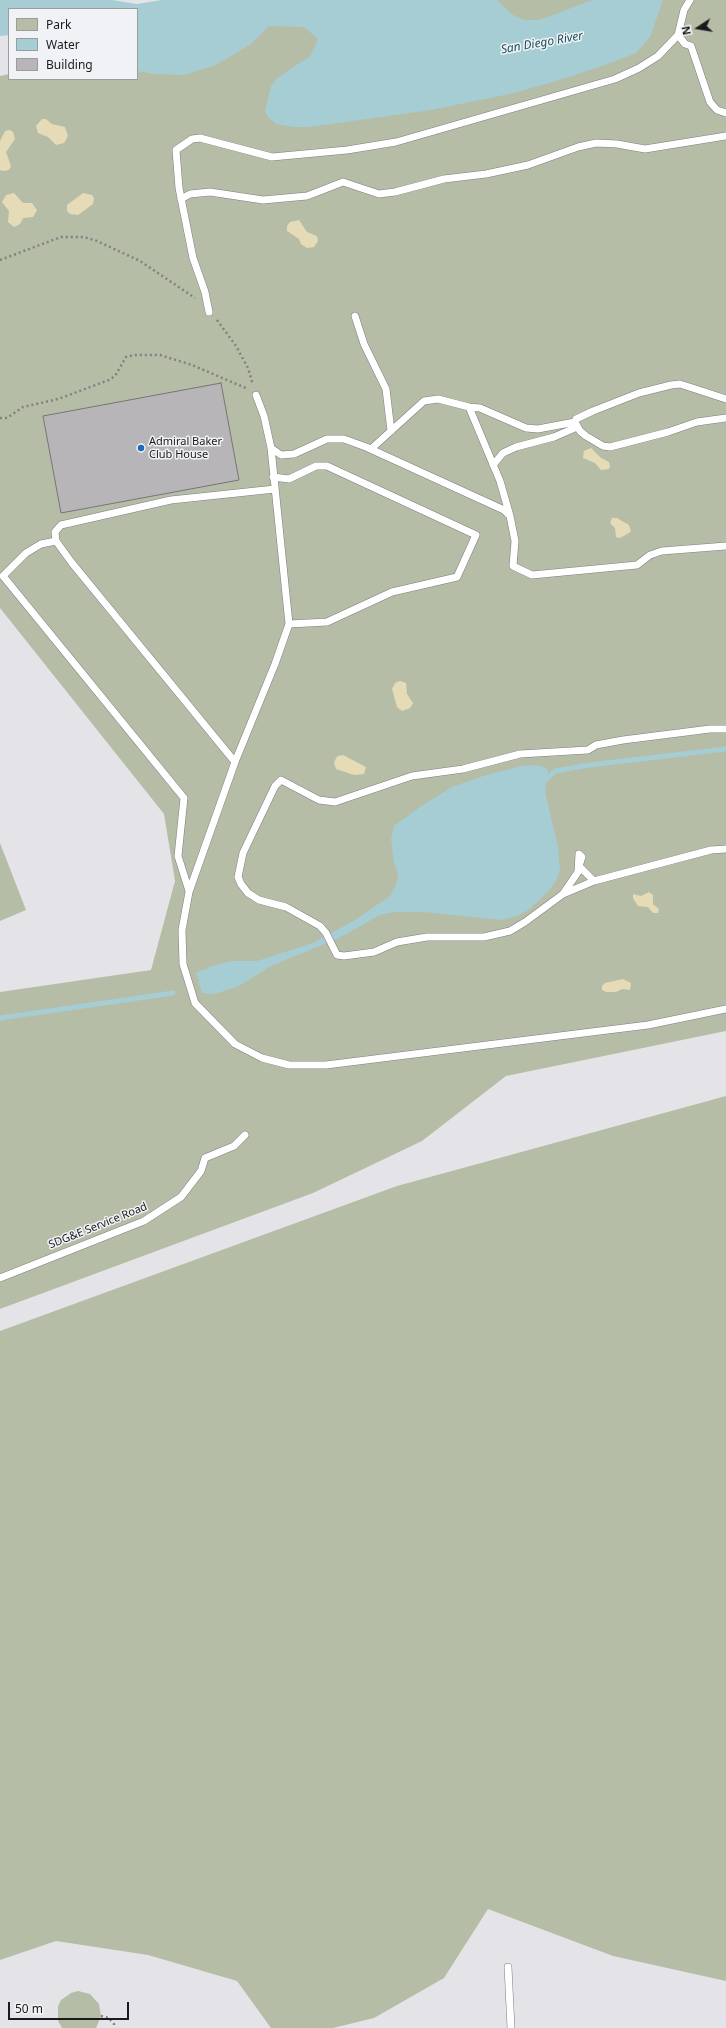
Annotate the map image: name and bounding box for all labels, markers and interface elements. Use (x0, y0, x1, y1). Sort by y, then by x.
legend (8, 8, 138, 80)
north arrow (678, 8, 718, 48)
text: Park (46, 16, 71, 33)
text: N (678, 25, 694, 37)
water label: San Diego River (500, 29, 584, 57)
text: Water (46, 36, 80, 53)
text: Building (46, 56, 93, 73)
place label: Admiral Baker Club House (149, 435, 222, 461)
marker: Admiral Baker Club House (136, 443, 146, 453)
street label: SDG&E Service Road (47, 1200, 149, 1252)
scale bar (10, 1994, 131, 2020)
text: 50 m (15, 2000, 43, 2017)

